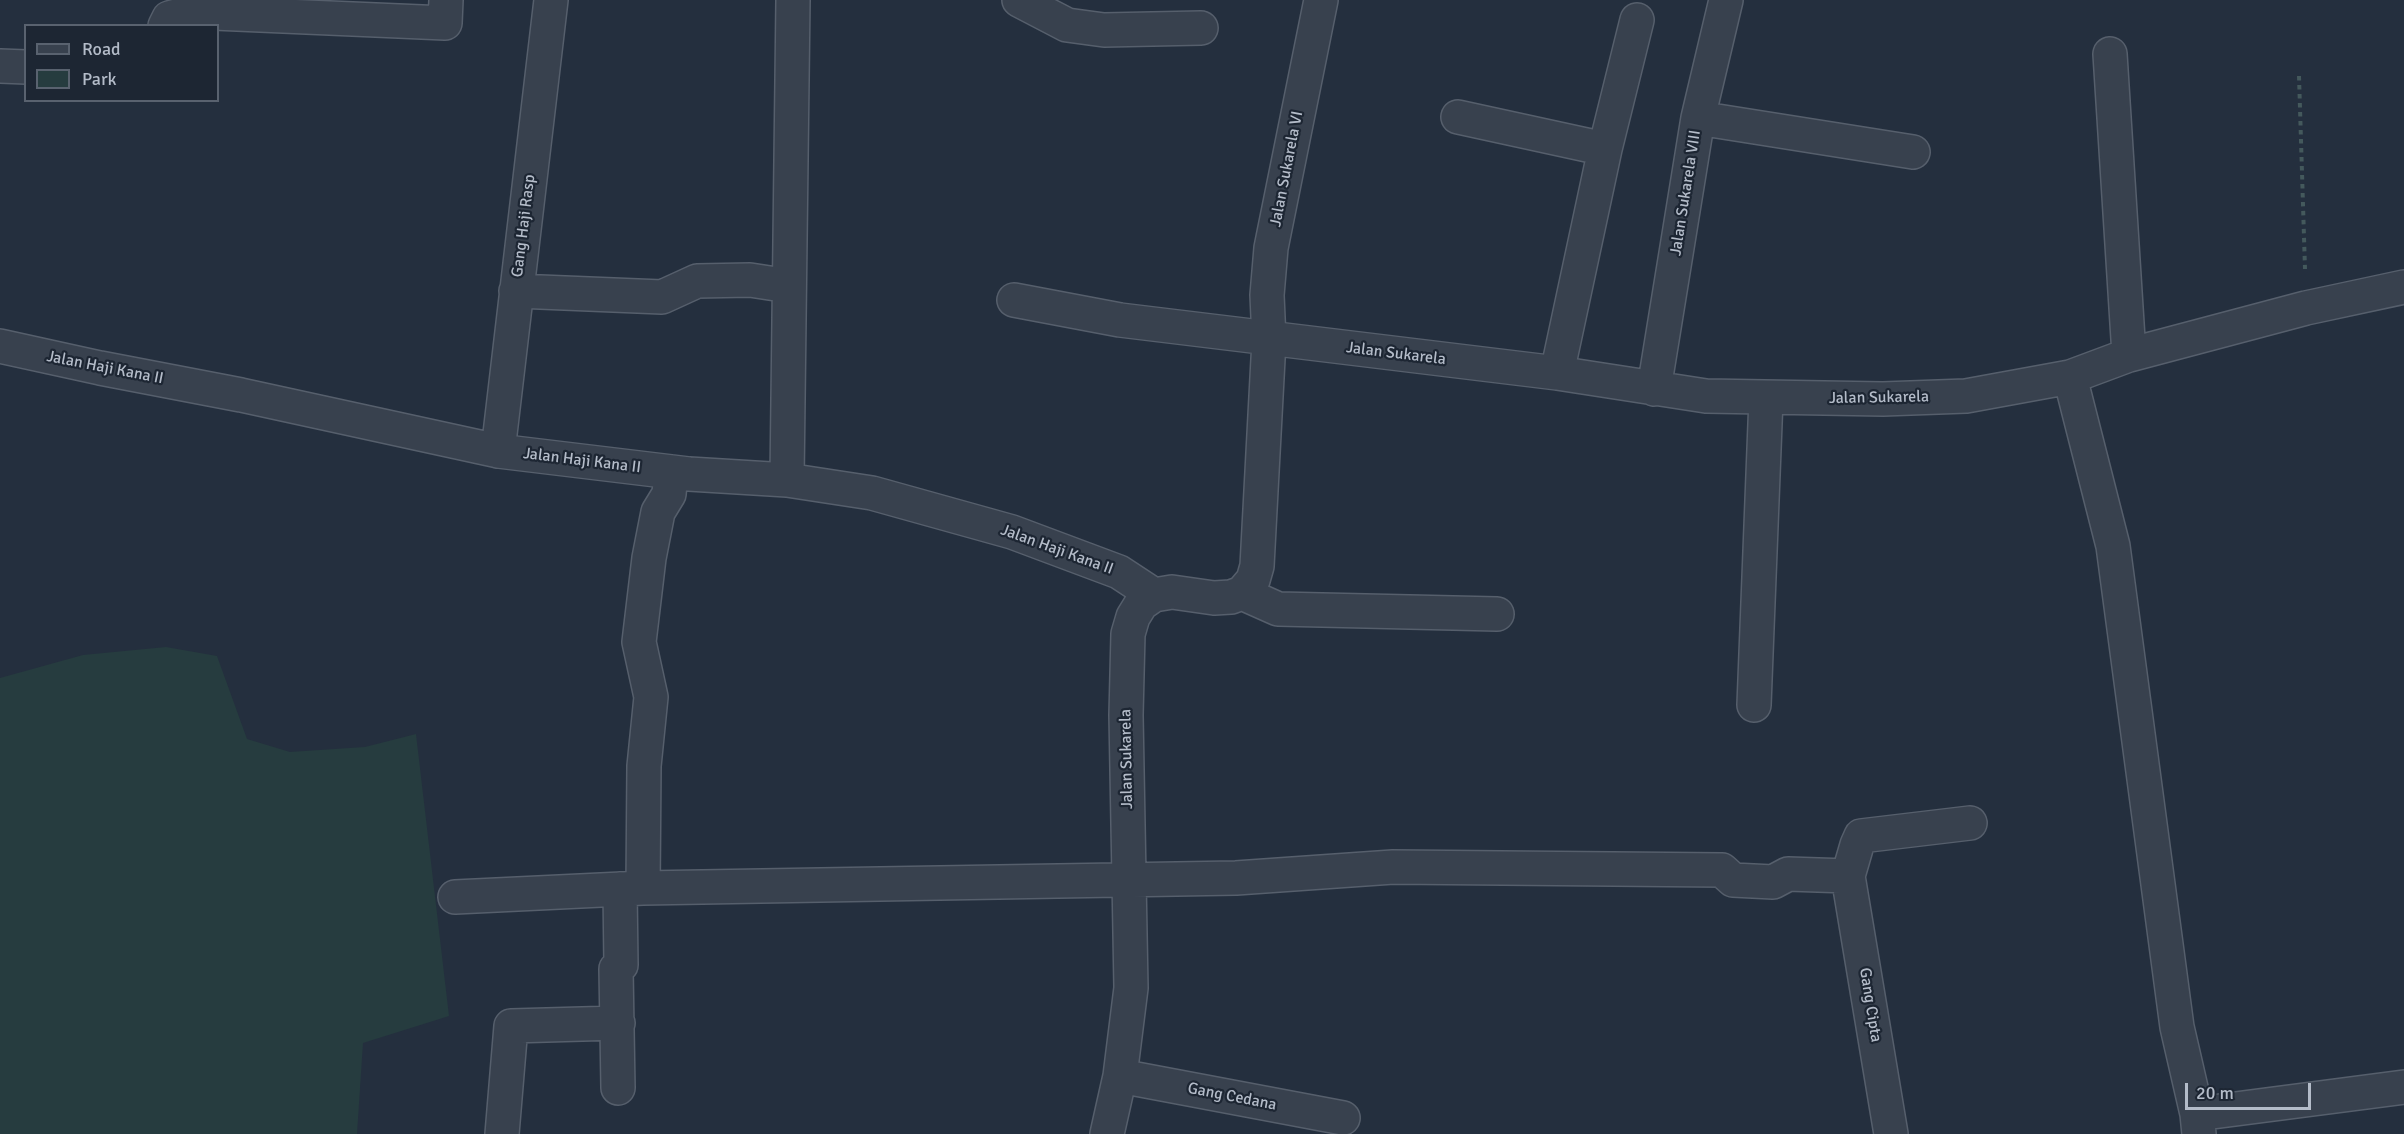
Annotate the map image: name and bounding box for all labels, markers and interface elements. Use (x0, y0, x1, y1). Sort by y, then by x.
legend (24, 24, 219, 102)
text: Road (82, 38, 121, 60)
text: Park (82, 68, 117, 90)
street label: Jalan Sukarela VI (1266, 109, 1308, 229)
street label: Jalan Sukarela VIII (1667, 129, 1705, 257)
street label: Gang Haji Rasp (508, 174, 540, 278)
street label: Jalan Sukarela (1345, 338, 1447, 370)
street label: Jalan Haji Kana II (45, 347, 165, 389)
street label: Jalan Sukarela (1829, 388, 1929, 408)
street label: Jalan Haji Kana II (522, 444, 642, 478)
street label: Jalan Haji Kana II (998, 521, 1116, 579)
street label: Jalan Sukarela (1117, 709, 1137, 809)
street label: Gang Cipta (1855, 966, 1885, 1044)
scale bar (2188, 1071, 2314, 1109)
street label: Gang Cedana (1186, 1079, 1278, 1115)
text: 20 m (2196, 1082, 2234, 1104)

